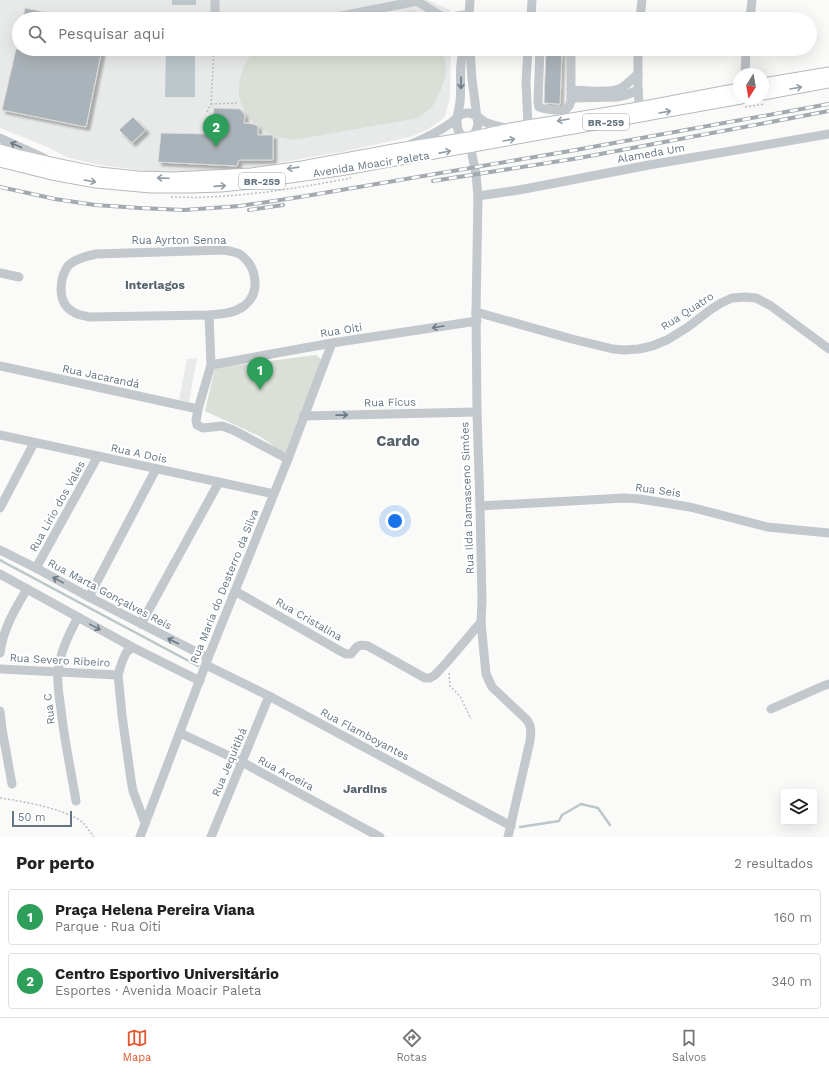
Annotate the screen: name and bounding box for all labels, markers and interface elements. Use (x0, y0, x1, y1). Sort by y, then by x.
search box (12, 12, 817, 56)
icon: search (26, 23, 48, 45)
text: Pesquisar aqui (58, 25, 165, 43)
north arrow (733, 68, 769, 104)
one-way arrow (457, 76, 465, 89)
one-way arrow (789, 84, 802, 92)
one-way arrow (658, 107, 671, 115)
pin: 2 (203, 114, 229, 147)
road number: BR-259 (583, 114, 629, 130)
one-way arrow (557, 117, 570, 125)
one-way arrow (502, 136, 515, 144)
one-way arrow (10, 140, 22, 148)
street label: Alameda Um (616, 141, 686, 166)
one-way arrow (438, 147, 451, 155)
street label: Avenida Moacir Paleta (312, 149, 430, 180)
one-way arrow (287, 164, 300, 172)
road number: BR-259 (239, 173, 285, 189)
one-way arrow (157, 174, 170, 182)
one-way arrow (83, 177, 96, 185)
one-way arrow (213, 182, 226, 189)
street label: Rua Ayrton Senna (132, 234, 226, 247)
district label: Interlagos (125, 278, 186, 292)
street label: Rua Quatro (658, 290, 716, 333)
street label: Rua Oiti (319, 321, 363, 340)
one-way arrow (432, 323, 445, 331)
pin: 1 (247, 357, 273, 390)
street label: Rua Jacarandá (61, 362, 141, 391)
street label: Rua Ficus (364, 396, 416, 409)
one-way arrow (335, 411, 348, 419)
street label: Rua Ilda Damasceno Simôes (458, 421, 477, 574)
district label: Cardo (376, 432, 420, 450)
street label: Rua A Dois (110, 441, 168, 466)
street label: Rua Lírio dos Vales (27, 458, 88, 554)
street label: Rua Seis (634, 481, 682, 500)
street label: Rua Maria do Desterro da Silva (187, 507, 261, 665)
your location (385, 511, 405, 531)
street label: Rua Marta Gonçalves Reis (46, 556, 174, 633)
one-way arrow (52, 576, 64, 584)
street label: Rua Cristalina (273, 595, 344, 644)
one-way arrow (89, 623, 101, 631)
one-way arrow (168, 637, 180, 644)
street label: Rua Severo Ribeiro (9, 651, 111, 670)
street label: Rua C (41, 692, 58, 725)
street label: Rua Flamboyantes (318, 705, 412, 764)
street label: Rua Jequitibá (209, 726, 250, 798)
street label: Rua Aroeira (256, 753, 316, 794)
district label: Jardins (343, 782, 388, 796)
map controls (781, 789, 817, 825)
button: layers (781, 789, 817, 825)
scale bar (12, 809, 72, 828)
text: 50 m (18, 811, 45, 824)
text: Por perto (16, 853, 94, 873)
text: 2 resultados (734, 856, 813, 871)
text: Praça Helena Pereira Viana (55, 901, 255, 919)
text: 1 (27, 910, 33, 925)
text: 160 m (774, 910, 812, 925)
text: Parque · Rua Oiti (55, 919, 161, 934)
text: Centro Esportivo Universitário (55, 965, 279, 983)
text: 2 (26, 974, 34, 989)
text: 340 m (772, 974, 812, 989)
text: Esportes · Avenida Moacir Paleta (55, 983, 261, 998)
tab: Mapa (123, 1027, 151, 1064)
tab: Rotas (396, 1027, 427, 1064)
tab: Salvos (672, 1027, 706, 1064)

